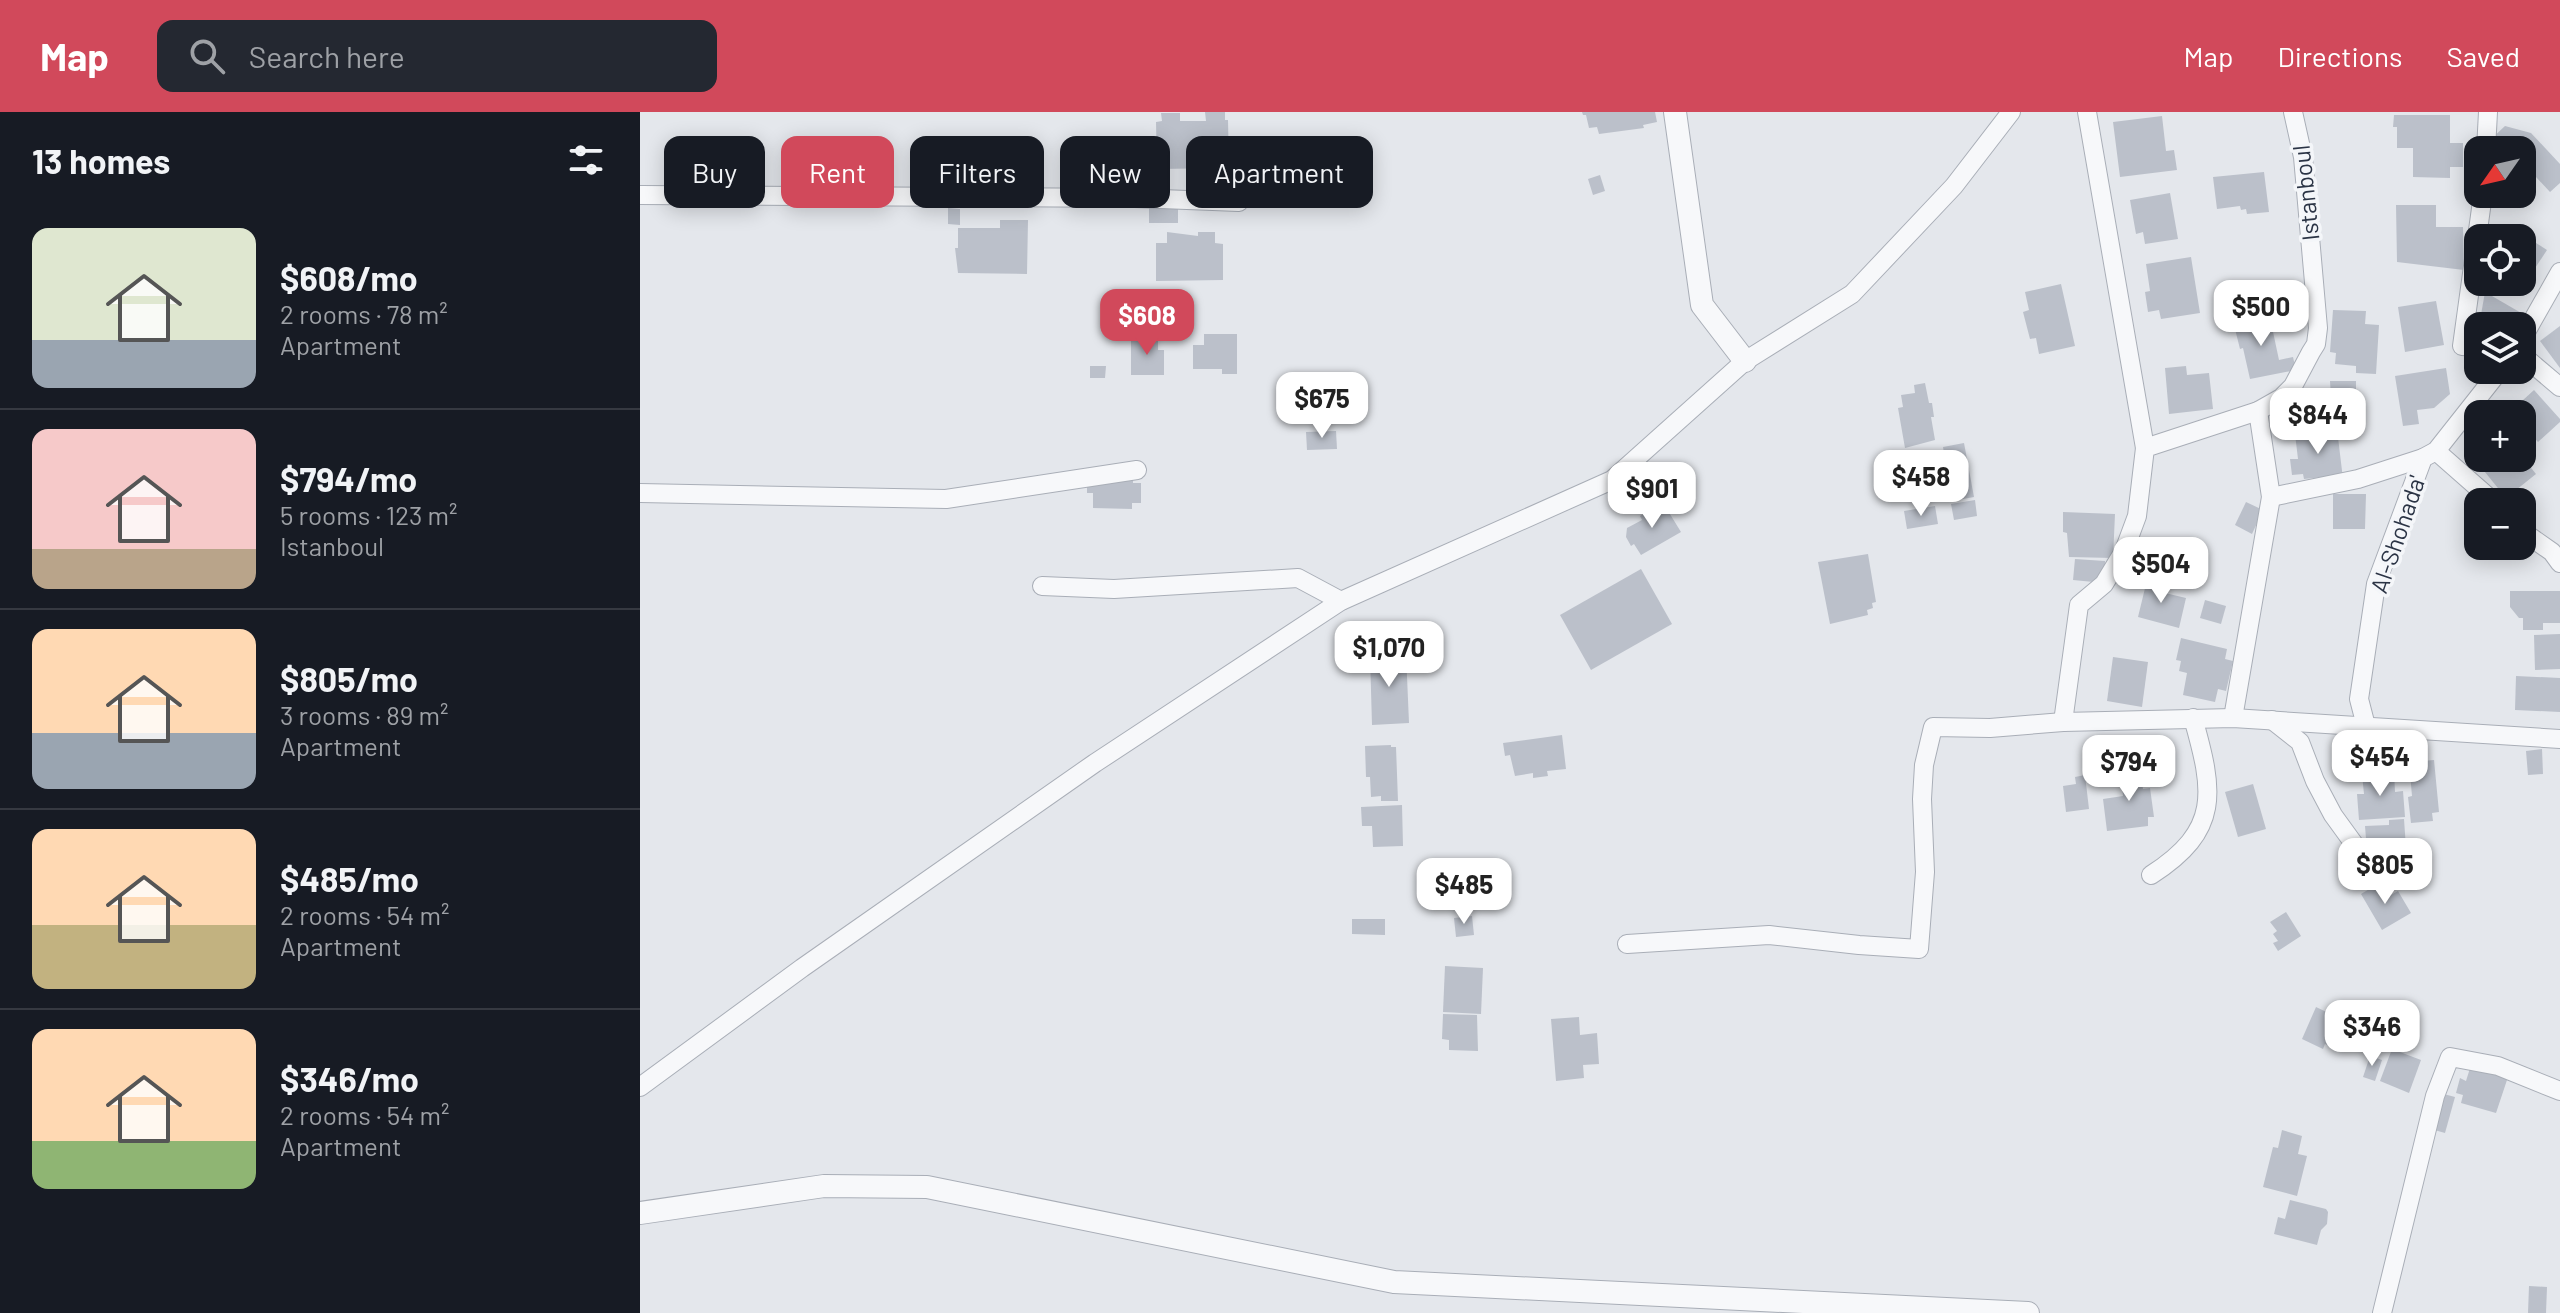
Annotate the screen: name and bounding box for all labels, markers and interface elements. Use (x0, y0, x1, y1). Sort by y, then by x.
search box (157, 20, 717, 92)
text: Map (40, 33, 109, 79)
icon: search (185, 34, 229, 78)
text: Search here (249, 38, 405, 74)
text: Map (2184, 39, 2233, 73)
text: Directions (2277, 39, 2403, 73)
text: Saved (2447, 39, 2520, 73)
chip: Buy (664, 136, 765, 208)
chip: Rent (781, 136, 894, 208)
chip: Filters (910, 136, 1044, 208)
chip: New (1060, 136, 1170, 208)
chip: Apartment (1186, 136, 1373, 208)
north arrow (2464, 136, 2536, 208)
map controls (2464, 136, 2536, 560)
icon: filters (564, 138, 608, 182)
text: 13 homes (32, 140, 170, 181)
street label: Istanboul (2286, 144, 2324, 242)
button: locate (2464, 224, 2536, 296)
text: $608/mo (280, 257, 418, 298)
icon: home (96, 260, 192, 356)
pin: $500 (2214, 280, 2308, 348)
pin: $608 (1100, 289, 1194, 357)
text: $500 (2232, 290, 2290, 321)
text: 2 rooms · 78 m² (280, 298, 448, 329)
text: $608 (1118, 299, 1176, 330)
button: layers (2464, 312, 2536, 384)
text: Apartment (280, 329, 401, 360)
pin: $675 (1275, 372, 1369, 440)
text: $675 (1294, 382, 1350, 413)
pin: $844 (2271, 388, 2365, 456)
text: $844 (2288, 398, 2348, 429)
button: + (2464, 400, 2536, 472)
pin: $458 (1874, 450, 1968, 518)
text: $794/mo (280, 458, 417, 499)
text: $458 (1892, 460, 1950, 491)
icon: home (96, 461, 192, 557)
pin: $901 (1605, 462, 1699, 530)
street label: Al-Shohada' (2363, 471, 2431, 597)
text: $901 (1626, 472, 1678, 503)
button: − (2464, 488, 2536, 560)
text: 5 rooms · 123 m² (280, 499, 458, 530)
text: Istanboul (280, 530, 384, 561)
pin: $504 (2114, 537, 2208, 605)
text: $504 (2131, 547, 2191, 578)
pin: $1,070 (1324, 621, 1454, 689)
text: $1,070 (1353, 631, 1425, 662)
text: $805/mo (280, 658, 418, 699)
icon: home (96, 661, 192, 757)
text: 3 rooms · 89 m² (280, 699, 448, 730)
text: Apartment (280, 730, 401, 761)
pin: $454 (2333, 730, 2427, 798)
pin: $794 (2082, 735, 2176, 803)
text: $454 (2350, 740, 2410, 771)
text: $794 (2100, 745, 2158, 776)
pin: $805 (2338, 838, 2432, 906)
text: $805 (2356, 848, 2414, 879)
text: $485/mo (280, 858, 419, 899)
pin: $485 (1417, 858, 1511, 926)
icon: home (96, 861, 192, 957)
text: $485 (1435, 868, 1493, 899)
text: 2 rooms · 54 m² (280, 899, 450, 930)
text: Apartment (280, 930, 401, 961)
pin: $346 (2325, 1000, 2419, 1068)
text: $346 (2343, 1010, 2401, 1041)
text: $346/mo (280, 1058, 419, 1099)
icon: home (96, 1061, 192, 1157)
text: 2 rooms · 54 m² (280, 1099, 450, 1130)
text: Apartment (280, 1130, 401, 1161)

